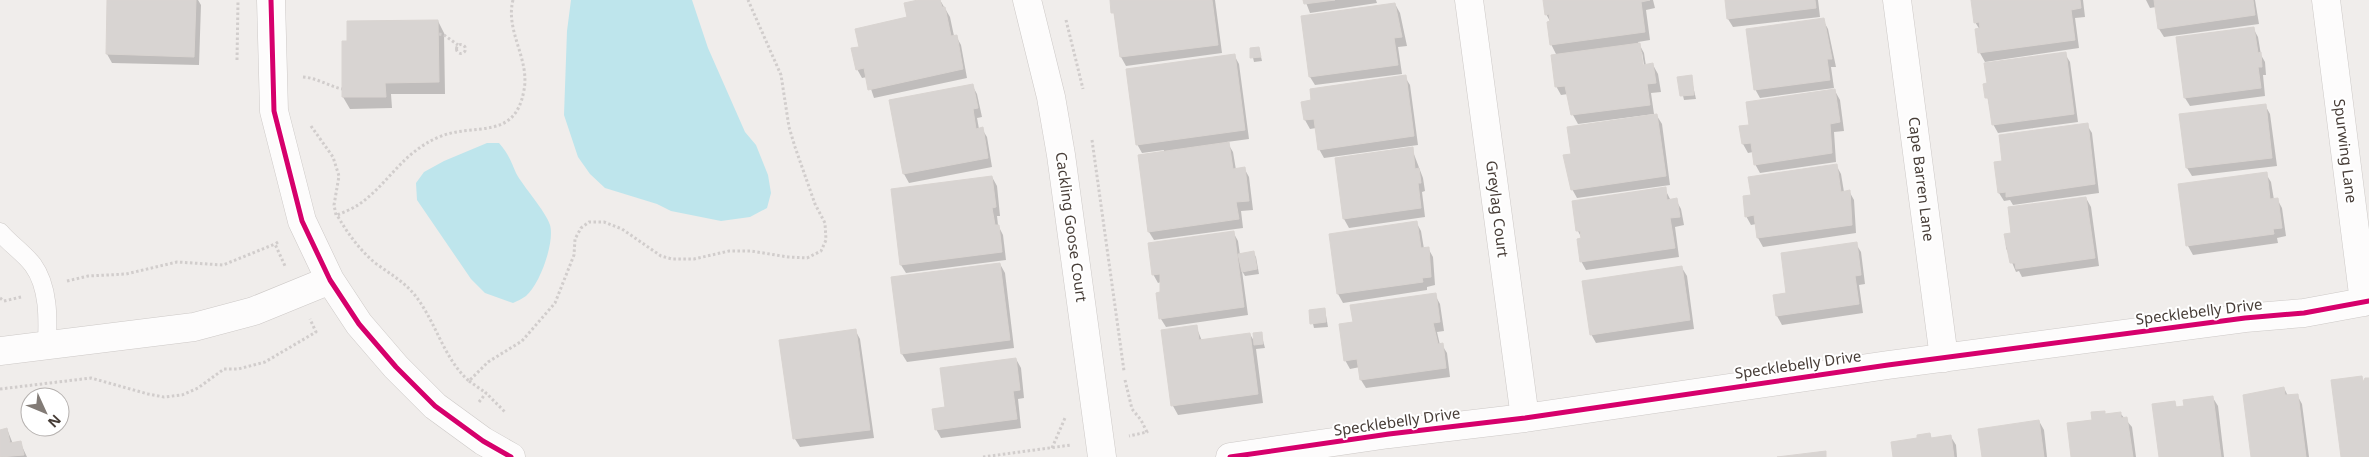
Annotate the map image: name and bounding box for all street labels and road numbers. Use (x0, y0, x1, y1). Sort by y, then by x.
street label: Spurwing Lane (2330, 98, 2362, 204)
street label: Cape Barren Lane (1904, 115, 1940, 242)
street label: Cackling Goose Court (1052, 151, 1093, 304)
street label: Greylag Court (1482, 159, 1514, 259)
street label: Specklebelly Drive (2134, 293, 2263, 329)
street label: Specklebelly Drive (1733, 345, 1862, 383)
street label: Specklebelly Drive (1332, 402, 1461, 440)

